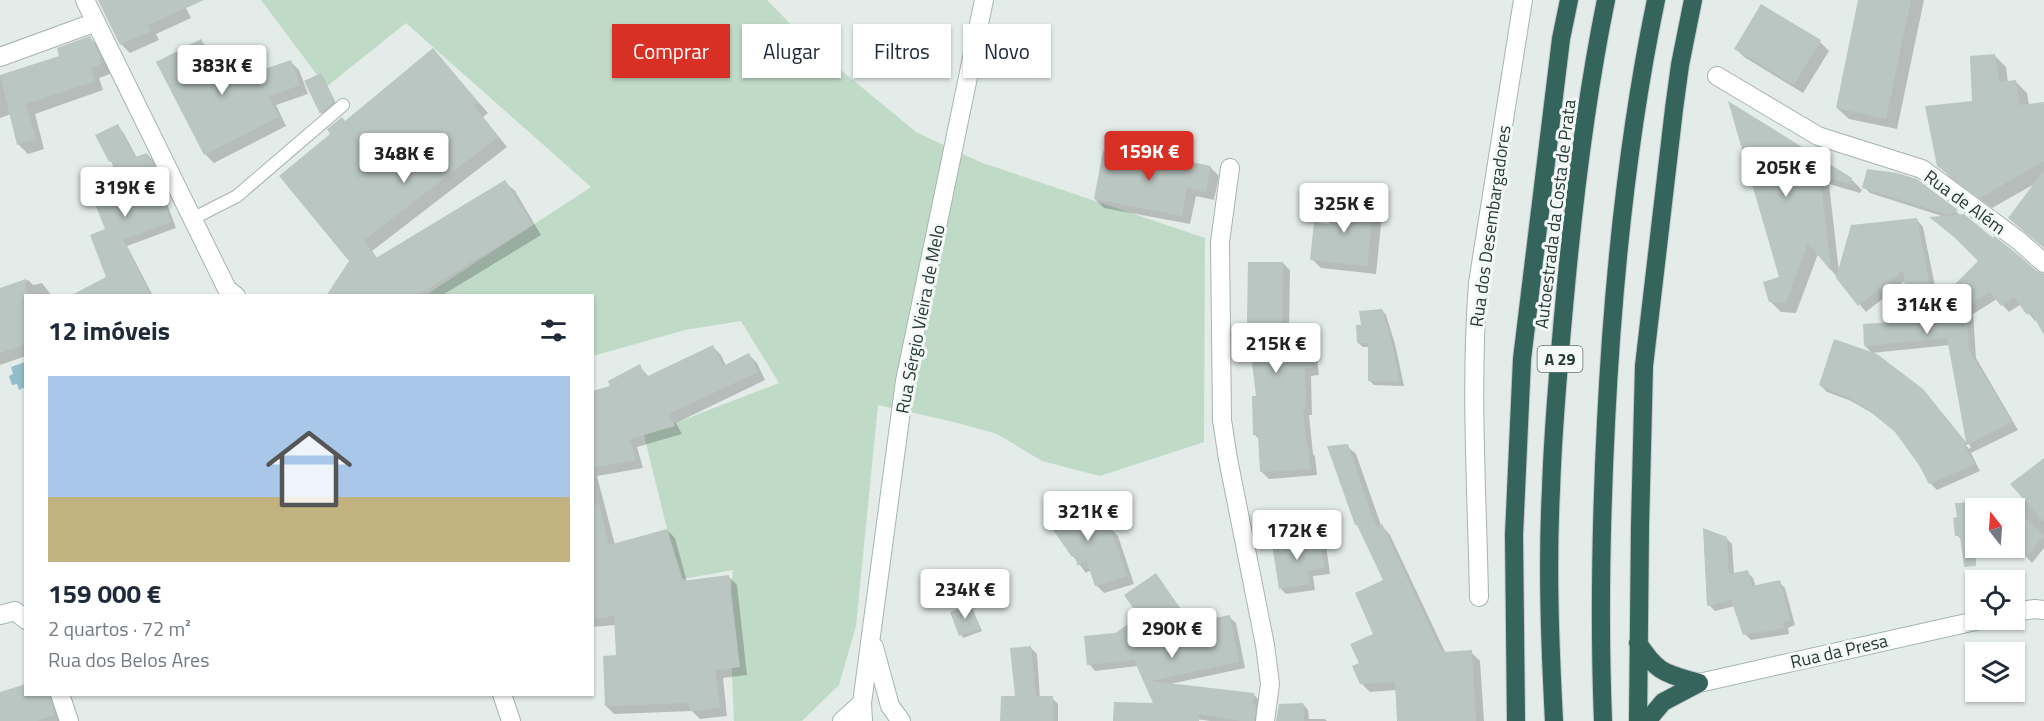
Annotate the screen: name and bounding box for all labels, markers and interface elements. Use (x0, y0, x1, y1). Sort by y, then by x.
chip: Comprar (612, 24, 730, 78)
chip: Alugar (742, 24, 841, 78)
chip: Filtros (853, 24, 951, 78)
chip: Novo (963, 24, 1051, 78)
pin: 383K € (173, 45, 271, 96)
text: 383K € (191, 49, 253, 80)
street label: Autoestrada da Costa de Prata (1528, 98, 1582, 330)
street label: Rua dos Desembargadores (1462, 123, 1518, 329)
pin: 159K € (1100, 131, 1198, 182)
pin: 348K € (355, 133, 453, 184)
text: 159K € (1118, 135, 1180, 166)
text: 348K € (373, 137, 435, 168)
pin: 205K € (1737, 147, 1835, 198)
text: 205K € (1755, 151, 1817, 182)
street label: Rua de Além (1919, 163, 2011, 241)
pin: 319K € (76, 167, 174, 218)
text: 319K € (94, 171, 156, 202)
pin: 325K € (1295, 183, 1393, 234)
text: 325K € (1313, 187, 1375, 218)
street label: Rua Sérgio Vieira de Melo (888, 222, 952, 416)
pin: 314K € (1878, 284, 1976, 335)
text: 314K € (1896, 288, 1958, 319)
text: 12 imóveis (48, 311, 170, 350)
icon: filters (537, 314, 570, 347)
pin: 215K € (1227, 323, 1325, 374)
text: 215K € (1245, 327, 1307, 358)
road number: A 29 (1538, 346, 1582, 372)
icon: home (255, 415, 363, 523)
pin: 321K € (1039, 491, 1137, 542)
text: 321K € (1057, 495, 1119, 526)
north arrow (1965, 498, 2025, 558)
map controls (1965, 498, 2025, 702)
pin: 172K € (1248, 510, 1346, 561)
text: 172K € (1266, 514, 1328, 545)
pin: 234K € (916, 569, 1014, 620)
button: locate (1965, 570, 2025, 630)
text: 234K € (934, 573, 996, 604)
text: 159 000 € (48, 574, 161, 613)
pin: 290K € (1123, 608, 1221, 659)
text: 290K € (1141, 612, 1203, 643)
text: 2 quartos · 72 m² (48, 613, 191, 644)
street label: Rua da Presa (1788, 627, 1890, 675)
button: layers (1965, 642, 2025, 702)
text: Rua dos Belos Ares (48, 644, 209, 675)

